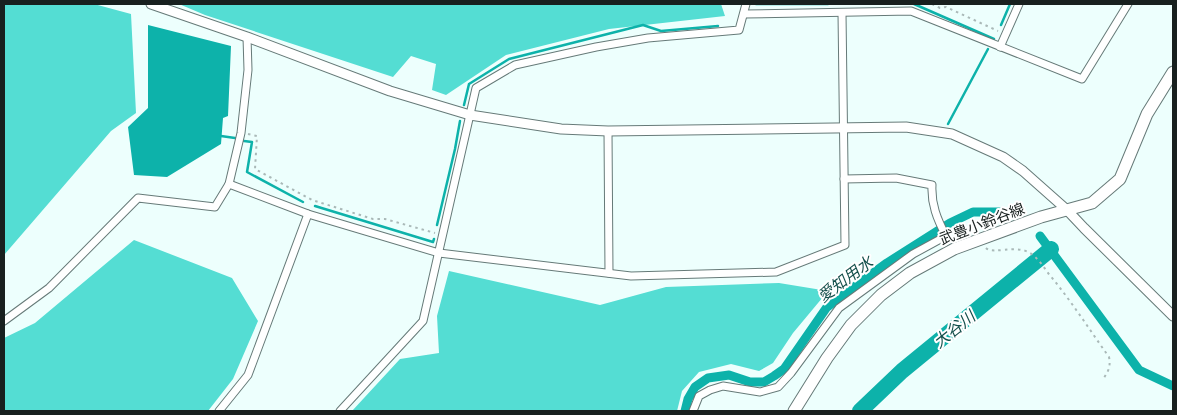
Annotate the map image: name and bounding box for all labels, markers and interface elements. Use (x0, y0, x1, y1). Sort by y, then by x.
street label: 武豊小鈴谷線 (937, 200, 1028, 250)
water label: 愛知用水 (815, 252, 879, 308)
water label: 大谷川 (930, 306, 982, 353)

